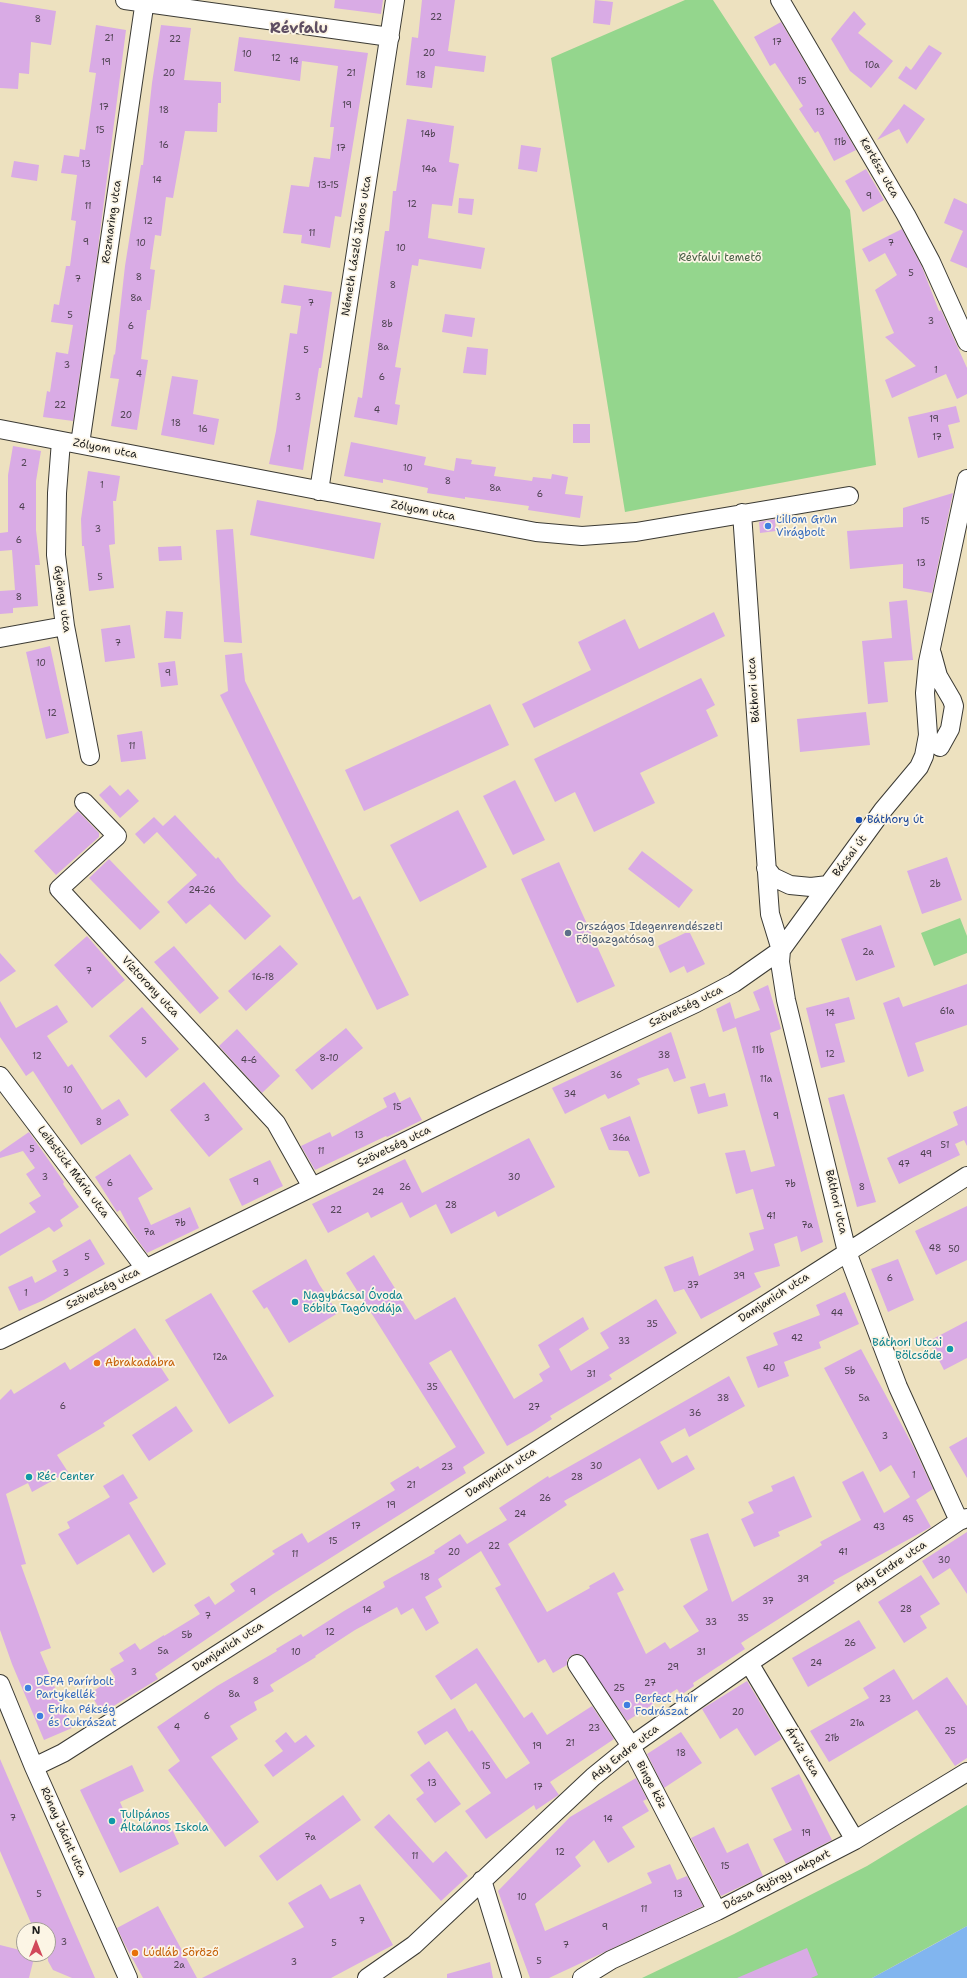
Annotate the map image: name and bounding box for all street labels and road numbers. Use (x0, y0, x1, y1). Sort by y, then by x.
street label: Kertész utca (857, 136, 901, 200)
street label: Németh László János utca (339, 175, 375, 317)
street label: Rozmaring utca (100, 179, 124, 265)
street label: Zólyom utca (72, 436, 138, 462)
street label: Zólyom utca (390, 498, 456, 524)
street label: Gyöngy utca (51, 565, 73, 633)
street label: Báthori utca (745, 657, 763, 723)
street label: Bácsai út (830, 833, 870, 879)
street label: Víztorony utca (118, 954, 182, 1020)
street label: Szövetség utca (647, 984, 725, 1030)
street label: Leibstück Mária utca (34, 1124, 112, 1220)
street label: Szövetség utca (355, 1124, 433, 1170)
street label: Báthori utca (822, 1169, 850, 1235)
street label: Szövetség utca (64, 1266, 142, 1312)
street label: Damjanich utca (736, 1270, 812, 1326)
street label: Damjanich utca (463, 1445, 539, 1501)
street label: Ady Endre utca (853, 1538, 929, 1596)
street label: Damjanich utca (190, 1619, 266, 1675)
street label: Ady Endre utca (588, 1722, 662, 1784)
street label: Árvíz utca (782, 1725, 822, 1779)
street label: Binge köz (633, 1759, 669, 1811)
street label: Rónay Jácint utca (37, 1785, 89, 1879)
street label: Dózsa György rakpart (721, 1847, 833, 1913)

